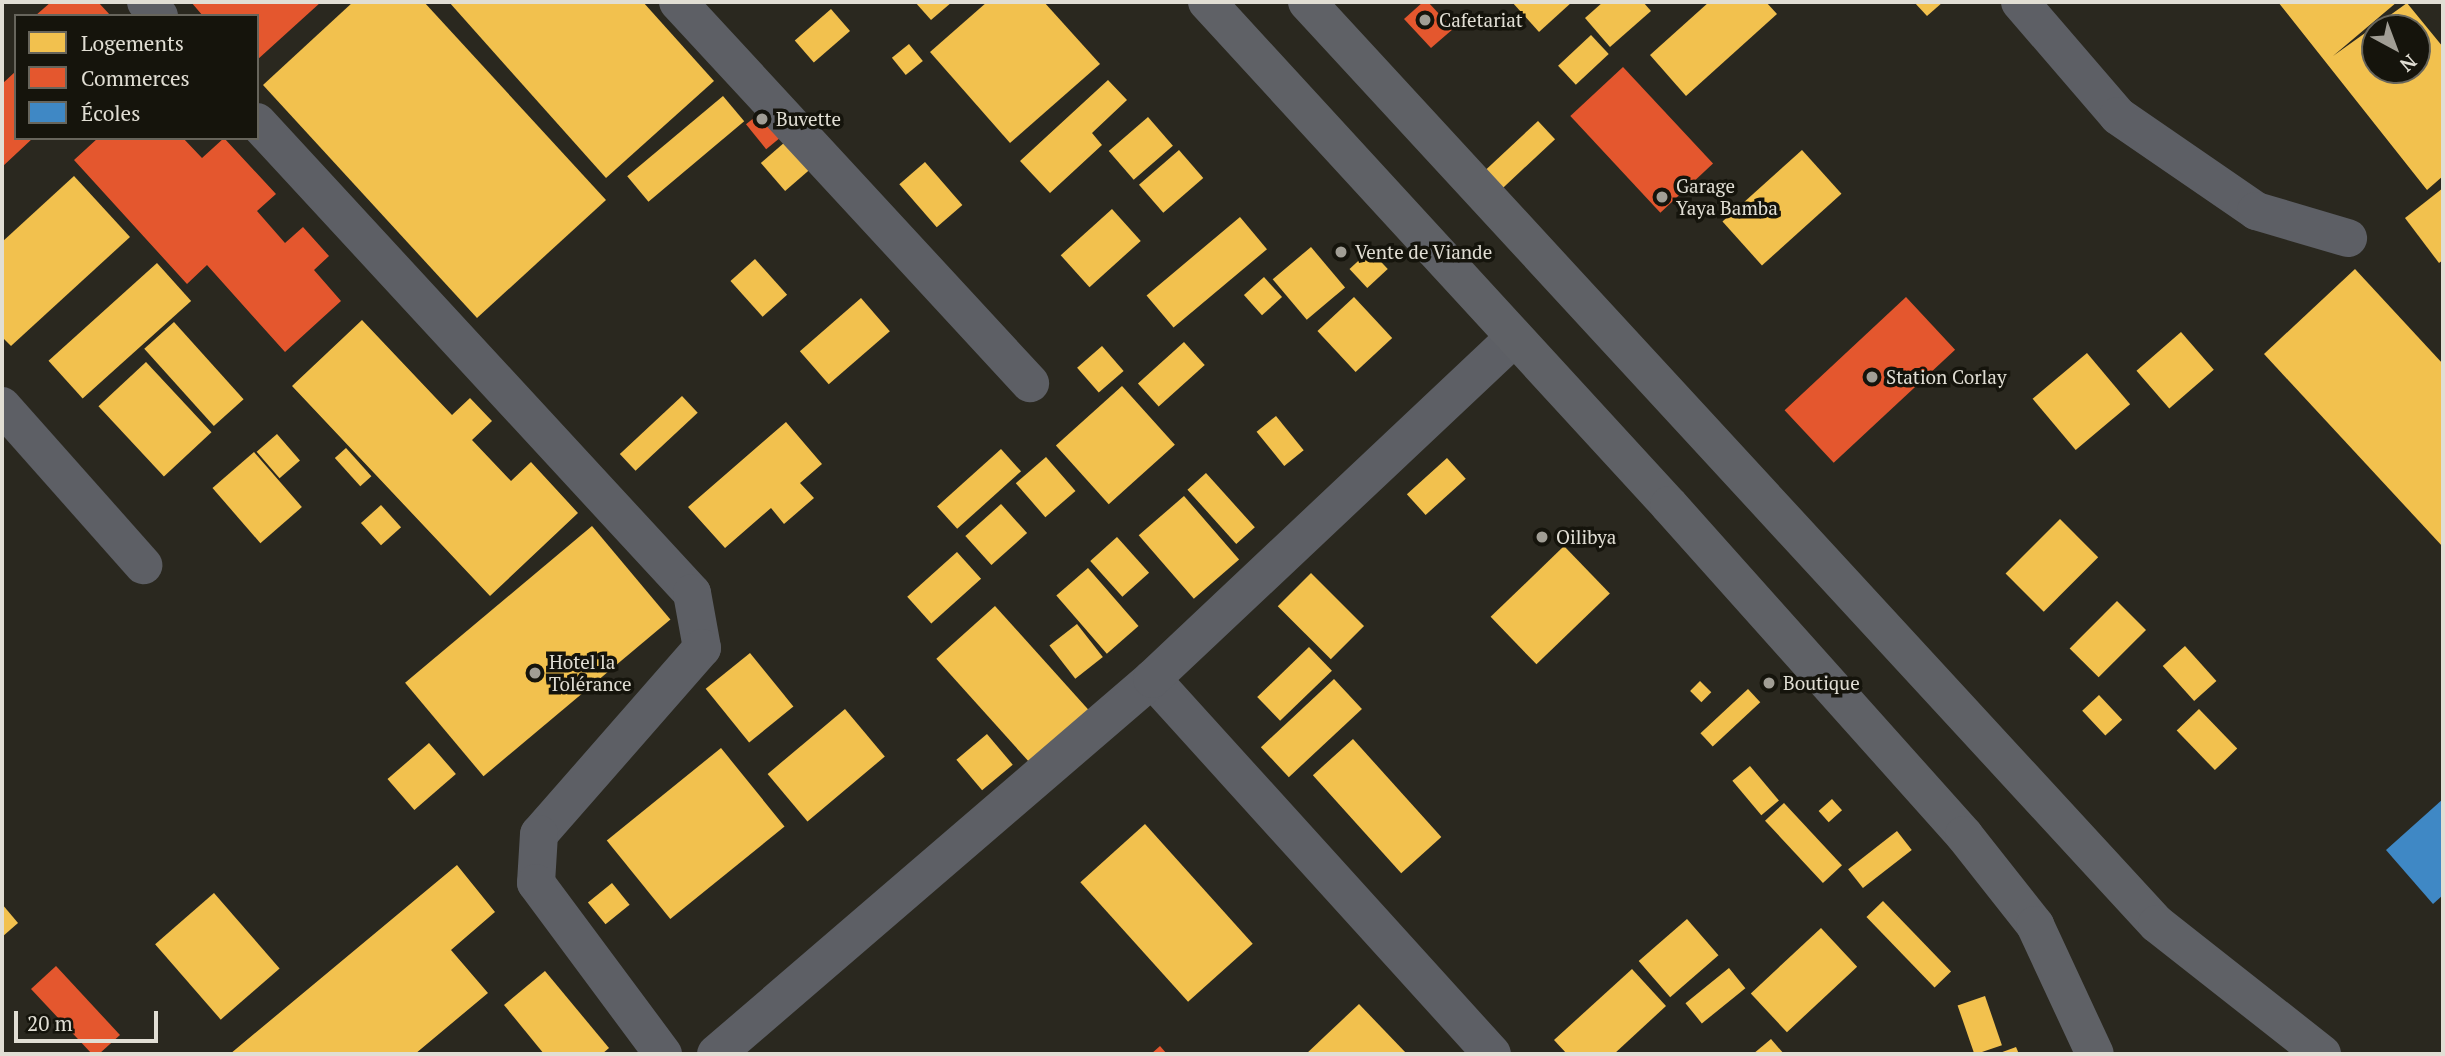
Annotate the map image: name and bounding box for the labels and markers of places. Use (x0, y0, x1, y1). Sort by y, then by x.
place label: Cafetariat (1439, 9, 1523, 31)
marker: Cafetariat (1417, 12, 1433, 28)
place label: Buvette (776, 108, 841, 130)
marker: Buvette (754, 111, 770, 127)
place label: Garage Yaya Bamba (1676, 175, 1778, 219)
marker: Garage Yaya Bamba (1654, 189, 1670, 205)
place label: Vente de Viande (1355, 241, 1493, 263)
marker: Vente de Viande (1333, 244, 1349, 260)
place label: Station Corlay (1886, 366, 2006, 388)
marker: Station Corlay (1864, 369, 1880, 385)
place label: Oilibya (1556, 526, 1616, 548)
marker: Oilibya (1534, 529, 1550, 545)
place label: Hotel la Tolérance (549, 651, 632, 695)
marker: Hotel la Tolérance (527, 665, 543, 681)
place label: Boutique (1783, 672, 1860, 694)
marker: Boutique (1761, 675, 1777, 691)

